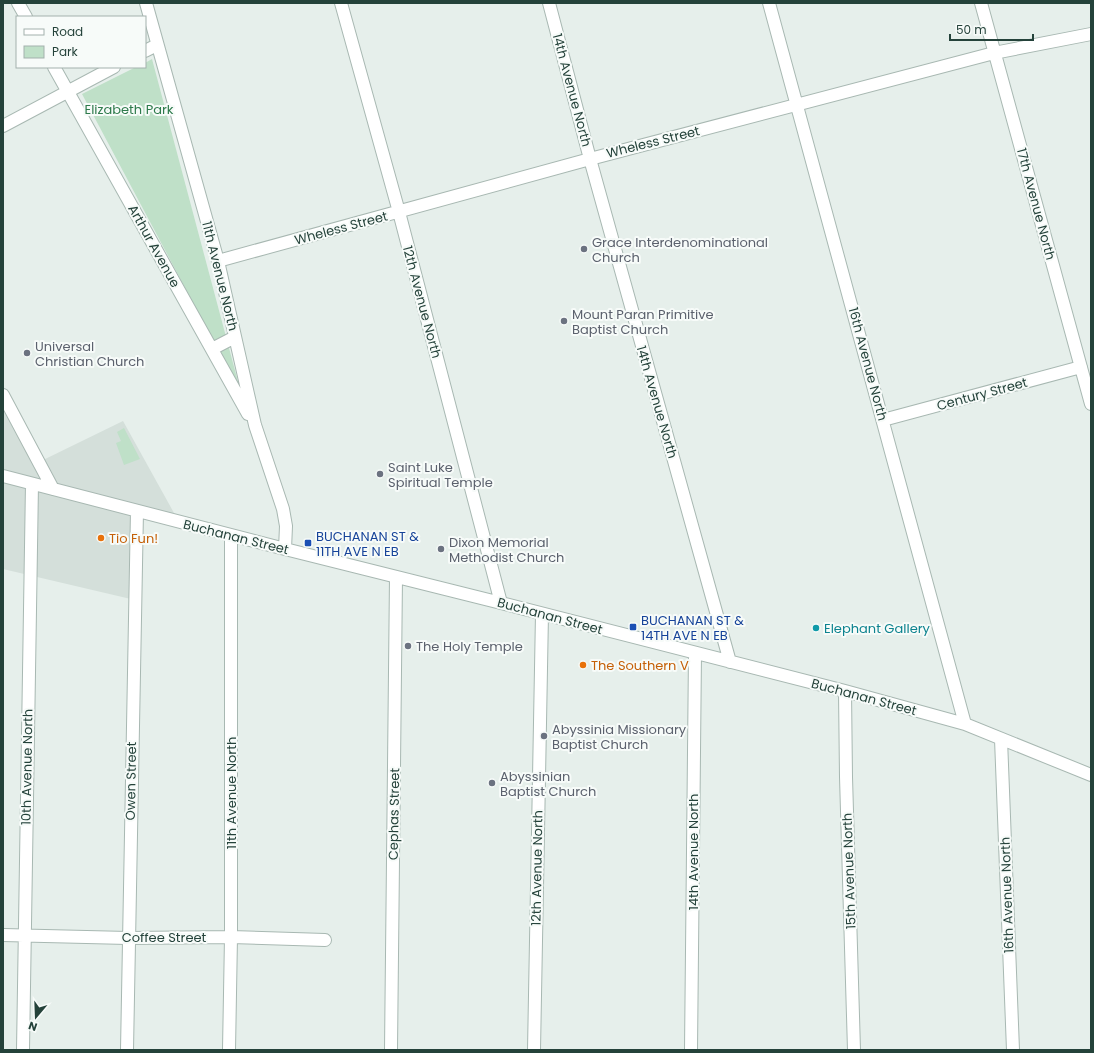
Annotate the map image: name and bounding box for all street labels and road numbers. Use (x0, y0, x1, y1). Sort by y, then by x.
street label: 14th Avenue North (548, 31, 596, 149)
street label: Wheless Street (604, 121, 702, 163)
street label: 17th Avenue North (1012, 146, 1060, 262)
street label: Arthur Avenue (123, 201, 185, 291)
street label: Wheless Street (292, 206, 390, 250)
street label: 11th Avenue North (197, 219, 243, 333)
street label: 12th Avenue North (398, 244, 446, 360)
street label: 16th Avenue North (844, 305, 892, 423)
street label: 14th Avenue North (632, 343, 682, 461)
street label: Century Street (935, 373, 1030, 415)
street label: Buchanan Street (181, 515, 291, 559)
street label: Buchanan Street (495, 593, 605, 639)
street label: Buchanan Street (809, 674, 919, 720)
street label: 10th Avenue North (16, 709, 38, 825)
street label: 11th Avenue North (222, 737, 241, 849)
street label: Owen Street (121, 741, 141, 821)
street label: Cephas Street (384, 767, 404, 860)
street label: 14th Avenue North (684, 794, 703, 910)
street label: 12th Avenue North (526, 810, 548, 926)
street label: 15th Avenue North (837, 812, 861, 930)
street label: 16th Avenue North (995, 836, 1019, 954)
street label: Coffee Street (122, 928, 207, 947)

